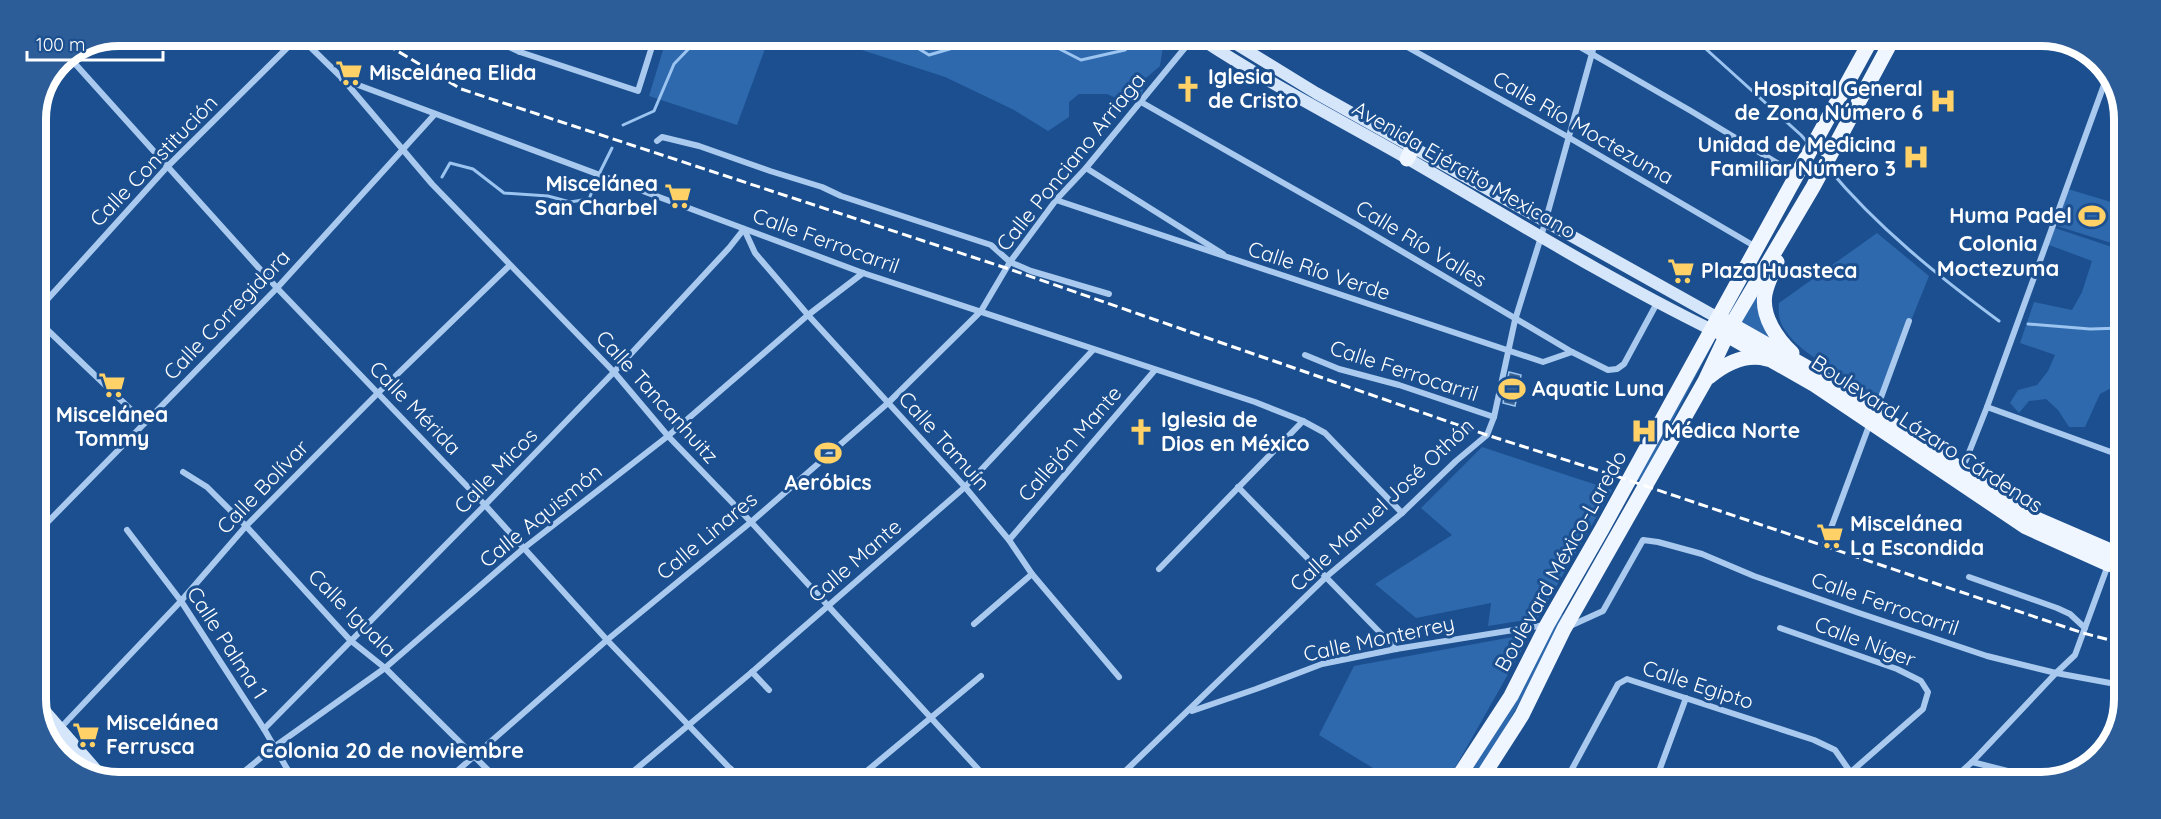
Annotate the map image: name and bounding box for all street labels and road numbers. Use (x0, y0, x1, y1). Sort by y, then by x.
street label: Calle Río Moctezuma (1489, 65, 1678, 189)
street label: Calle Ponciano Arriaga (990, 67, 1150, 256)
street label: Calle Constitución (84, 89, 223, 231)
street label: Avenida Ejército Mexicano (1348, 94, 1581, 244)
street label: Calle Río Valles (1351, 194, 1492, 292)
street label: Calle Ferrocarril (749, 201, 903, 279)
street label: Calle Río Verde (1245, 235, 1394, 305)
street label: Calle Corregidora (158, 244, 295, 385)
street label: Calle Tancanhuitz (591, 324, 724, 468)
street label: Calle Ferrocarril (1327, 334, 1482, 406)
street label: Boulevard Lázaro Cárdenas (1807, 349, 2048, 518)
street label: Calle Mérida (364, 355, 467, 460)
street label: Callejón Mante (1012, 380, 1127, 507)
street label: Calle Tamuín (893, 385, 996, 495)
street label: Calle Manuel José Othón (1284, 412, 1479, 596)
street label: Calle Micos (448, 422, 542, 518)
street label: Calle Bolívar (211, 434, 314, 539)
street label: Boulevard México-Laredo (1488, 445, 1632, 676)
street label: Calle Aquismón (474, 458, 607, 573)
street label: Calle Linares (651, 486, 762, 585)
street label: Calle Mante (803, 513, 906, 608)
street label: Calle Iguala (303, 563, 402, 662)
street label: Calle Ferrocarril (1808, 566, 1963, 640)
street label: Calle Palma 1 (182, 581, 274, 704)
street label: Calle Monterrey (1301, 609, 1457, 667)
street label: Calle Níger (1811, 610, 1919, 672)
street label: Calle Egipto (1639, 654, 1757, 714)

